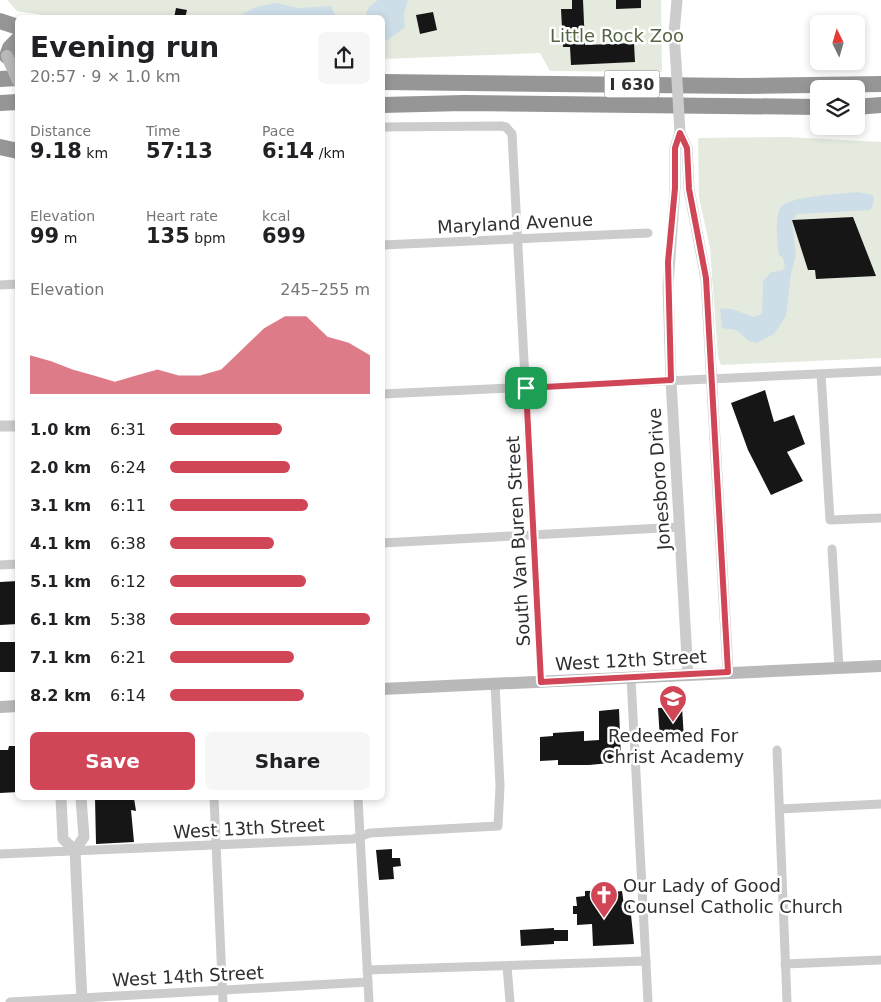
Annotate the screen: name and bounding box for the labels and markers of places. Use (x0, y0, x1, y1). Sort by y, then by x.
pin (505, 367, 547, 409)
school or university icon: Redeemed For Christ Academy (658, 684, 688, 723)
place label: Redeemed For Christ Academy (602, 725, 744, 767)
place label: Our Lady of Good Counsel Catholic Church (623, 875, 843, 917)
church icon: Our Lady of Good Counsel Catholic Church (589, 880, 619, 919)

